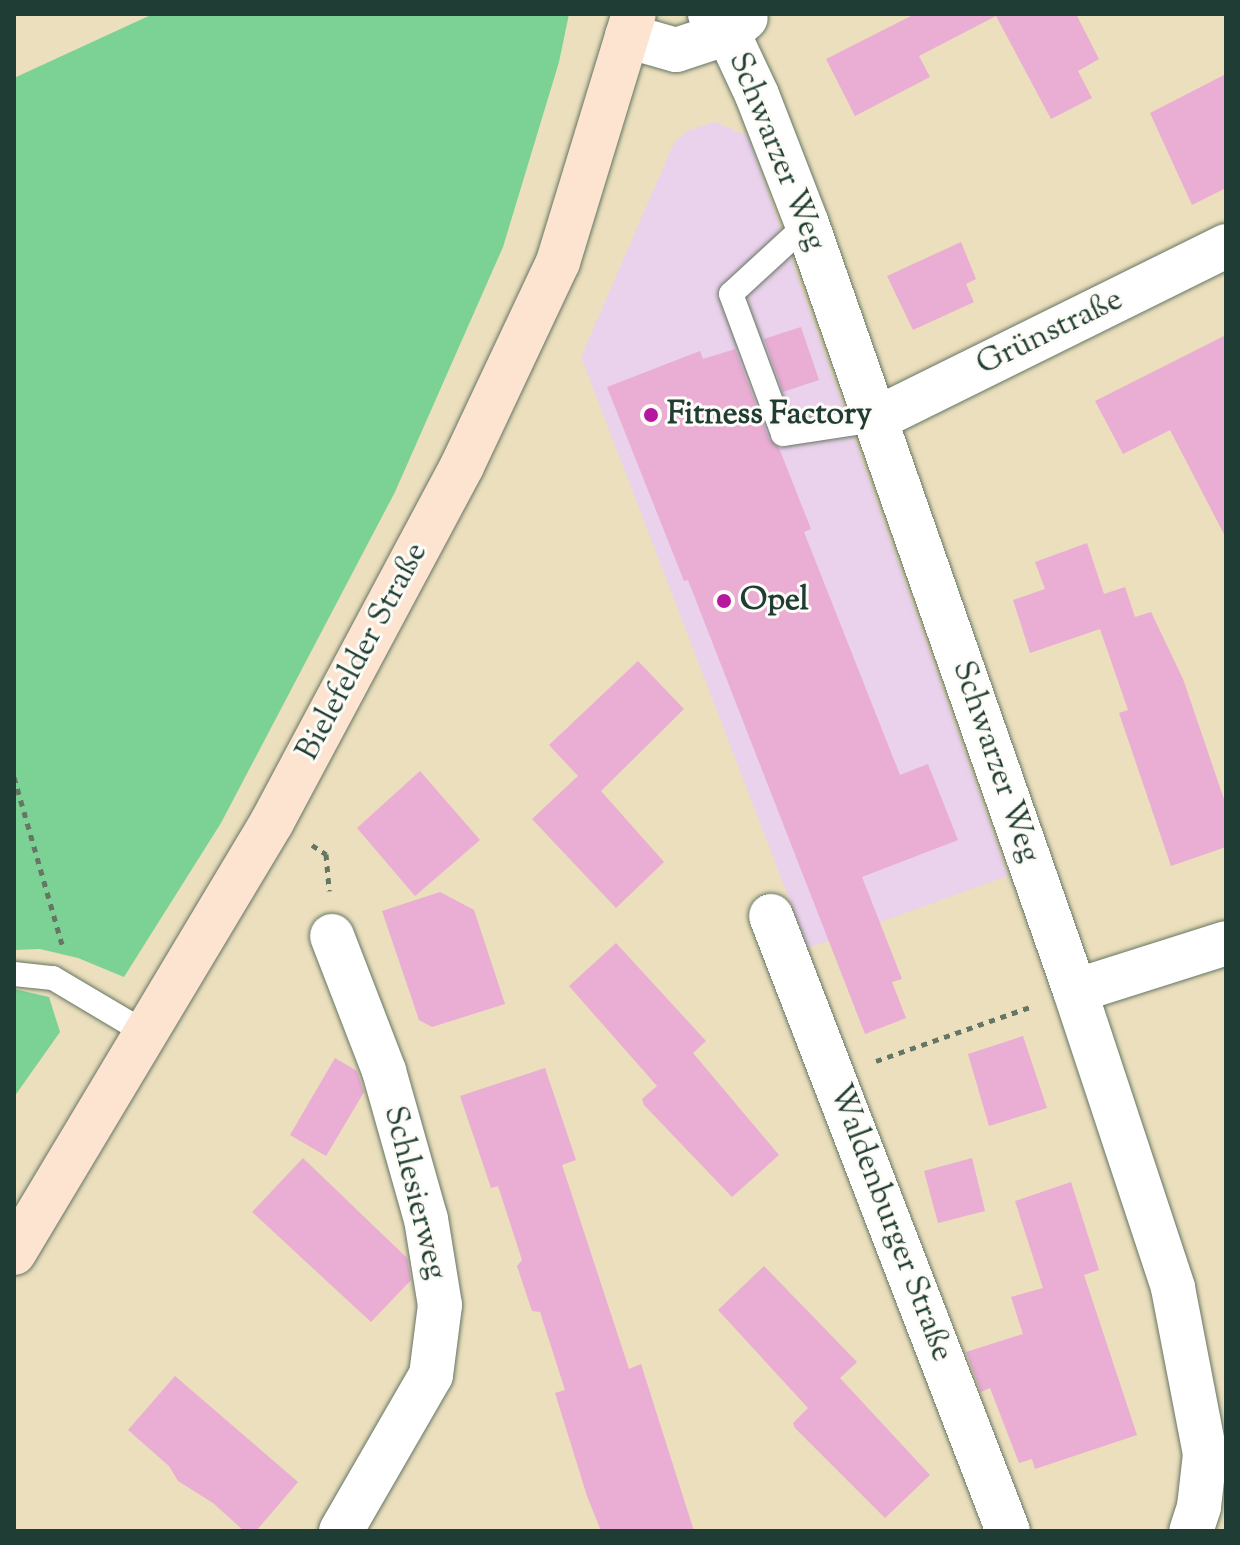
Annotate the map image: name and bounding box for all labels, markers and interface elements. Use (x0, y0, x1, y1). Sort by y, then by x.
street label: Schwarzer Weg (719, 47, 833, 257)
street label: Grünstraße (971, 281, 1129, 385)
place label: Fitness Factory (667, 396, 872, 434)
marker: Fitness Factory (642, 406, 660, 424)
street label: Bielefelder Straße (289, 537, 437, 767)
place label: Opel (740, 582, 809, 620)
marker: Opel (715, 592, 733, 610)
street label: Schwarzer Weg (943, 656, 1047, 868)
street label: Waldenburger Straße (819, 1079, 961, 1367)
street label: Schlesierweg (374, 1102, 454, 1284)

